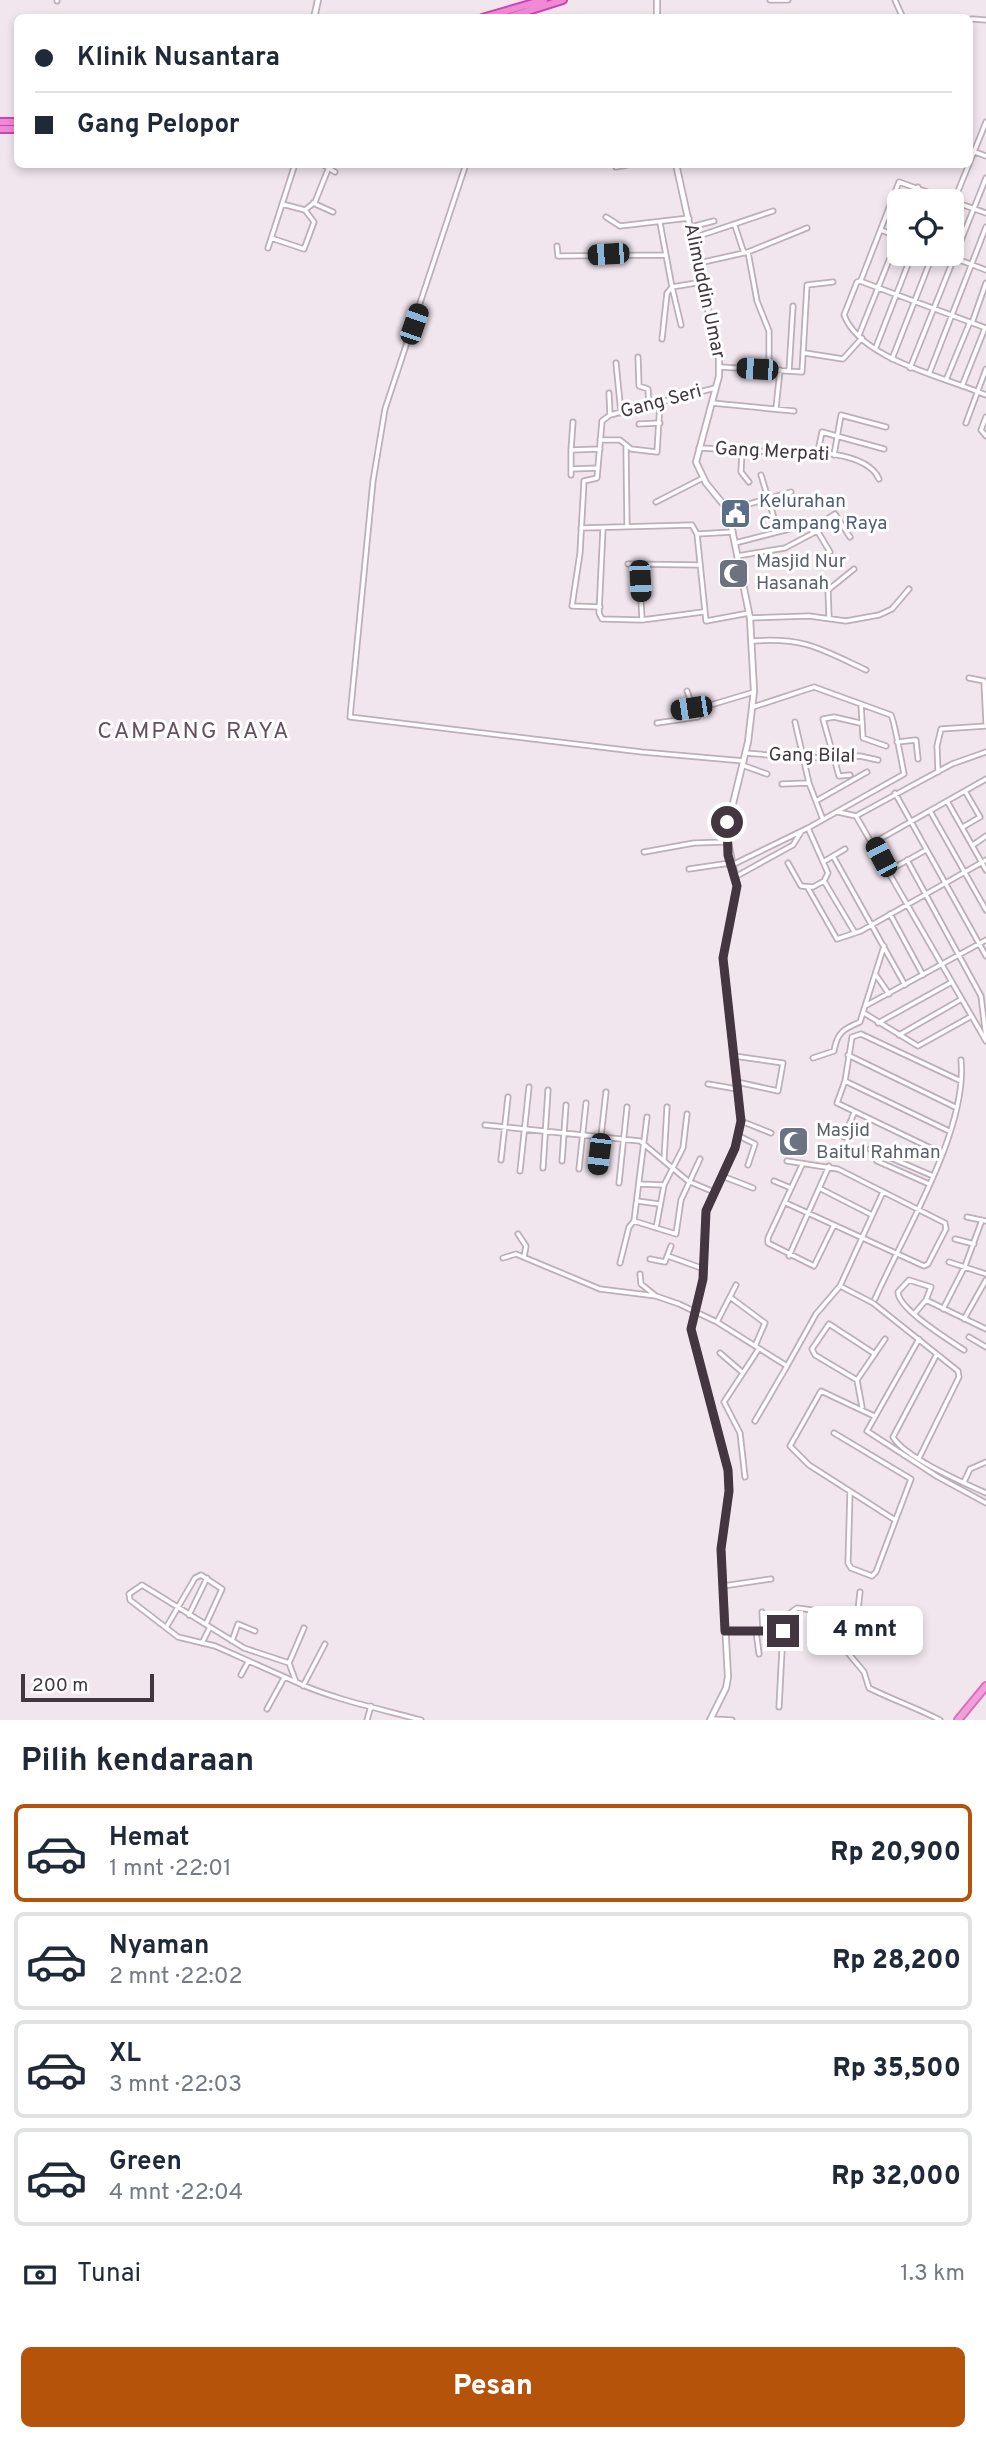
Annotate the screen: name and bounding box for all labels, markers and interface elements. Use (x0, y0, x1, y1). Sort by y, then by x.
text: Klinik Nusantara (77, 42, 280, 75)
text: Gang Pelopor (77, 109, 240, 142)
map controls (887, 189, 964, 266)
button: locate (887, 189, 964, 266)
street label: Alimuddin Umar (678, 221, 730, 361)
car (587, 242, 630, 266)
car (398, 301, 431, 347)
car (736, 357, 779, 381)
street label: Gang Seri (618, 380, 704, 424)
street label: Gang Merpati (714, 437, 830, 467)
place label: Kelurahan Campang Raya (759, 490, 887, 536)
public building icon: Kelurahan Campang Raya (719, 496, 753, 530)
place label: Masjid Nur Hasanah (756, 550, 847, 596)
mosque icon: Masjid Nur Hasanah (716, 556, 750, 590)
car (629, 559, 652, 603)
car (669, 694, 714, 722)
district label: CAMPANG RAYA (97, 718, 291, 747)
street label: Gang Bilal (768, 743, 856, 769)
route start (711, 806, 743, 838)
car (862, 834, 901, 880)
place label: Masjid Baitul Rahman (816, 1119, 941, 1165)
mosque icon: Masjid Baitul Rahman (776, 1125, 810, 1159)
car (587, 1132, 612, 1176)
callout: 4 mnt (808, 1606, 923, 1656)
route end (767, 1615, 799, 1647)
text: 4 mnt (833, 1616, 897, 1645)
scale bar (21, 1671, 154, 1703)
text: 200 m (32, 1674, 88, 1698)
text: Pilih kendaraan (21, 1742, 254, 1782)
icon: car (25, 1822, 88, 1885)
text: Hemat (109, 1822, 189, 1855)
text: Rp 20,900 (830, 1837, 961, 1870)
text: 1 mnt · 22:01 (109, 1855, 232, 1884)
icon: car (25, 1930, 88, 1993)
text: Nyaman (109, 1930, 209, 1963)
text: Rp 28,200 (832, 1945, 961, 1978)
text: 2 mnt · 22:02 (109, 1963, 243, 1992)
icon: car (25, 2038, 88, 2101)
text: XL (109, 2038, 141, 2071)
text: Rp 35,500 (833, 2053, 961, 2086)
text: 3 mnt · 22:03 (109, 2071, 242, 2100)
icon: car (25, 2146, 88, 2209)
text: Green (109, 2146, 182, 2179)
text: Rp 32,000 (831, 2161, 961, 2194)
text: 4 mnt · 22:04 (109, 2179, 243, 2208)
icon: cash (21, 2256, 59, 2294)
text: Tunai (77, 2258, 141, 2291)
text: 1.3 km (900, 2260, 965, 2289)
button: Pesan (21, 2347, 965, 2427)

